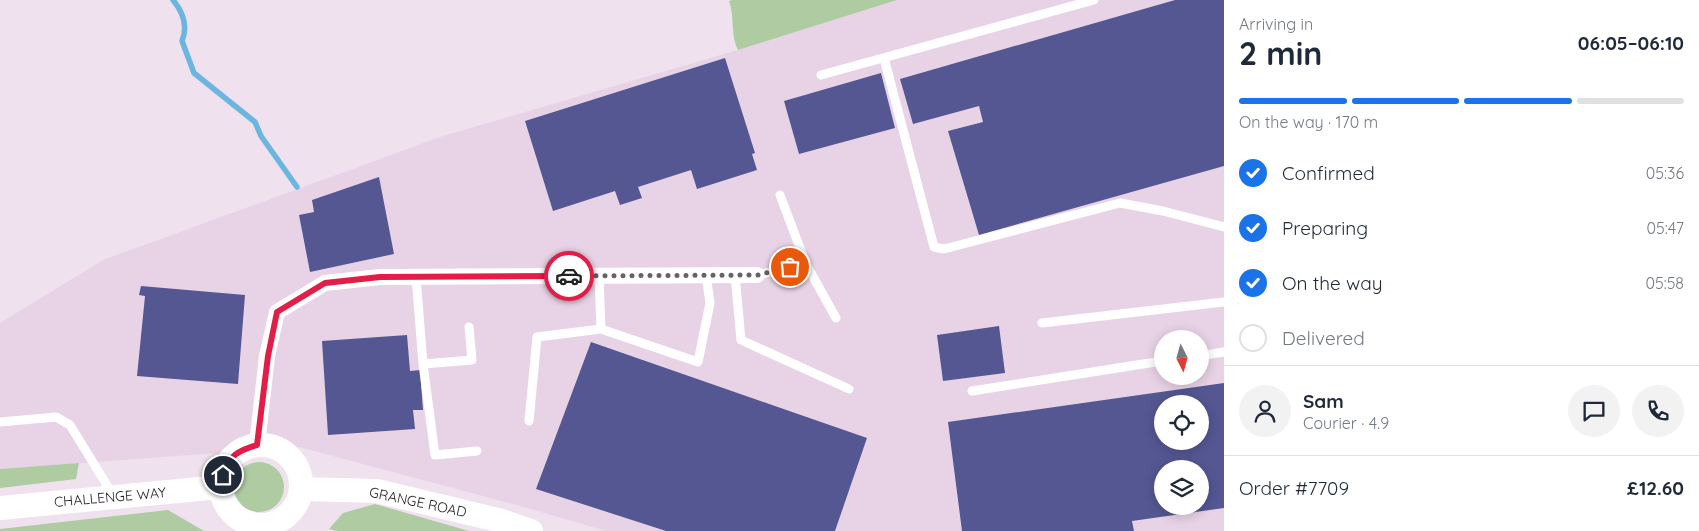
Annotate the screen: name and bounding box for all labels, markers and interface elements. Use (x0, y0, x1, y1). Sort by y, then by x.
text: Arriving in (1239, 14, 1313, 34)
text: 06:05–06:10 (1578, 31, 1684, 55)
text: 2 min (1239, 33, 1322, 73)
text: On the way · 170 m (1239, 112, 1378, 132)
icon: check (1239, 159, 1267, 187)
text: Confirmed (1282, 161, 1375, 185)
text: 05:36 (1646, 163, 1684, 183)
icon: check (1239, 214, 1267, 242)
text: Preparing (1282, 216, 1368, 240)
text: 05:47 (1647, 218, 1684, 238)
pin (769, 246, 811, 288)
courier (544, 251, 594, 301)
icon: bag (776, 253, 804, 281)
icon: car (555, 262, 583, 290)
icon: check (1239, 269, 1267, 297)
text: On the way (1282, 271, 1383, 295)
text: 05:58 (1645, 273, 1684, 293)
text: Delivered (1282, 326, 1365, 350)
north arrow (1154, 330, 1209, 385)
map controls (1154, 330, 1209, 515)
button: person (1239, 385, 1291, 437)
button: chat (1568, 385, 1620, 437)
button: phone (1632, 385, 1684, 437)
text: Sam (1303, 389, 1344, 413)
button: locate (1154, 395, 1209, 450)
text: Courier · 4.9 (1303, 413, 1389, 433)
pin (202, 454, 244, 496)
button: layers (1154, 460, 1209, 515)
icon: home (209, 461, 237, 489)
text: Order #7709 (1239, 476, 1349, 500)
text: £12.60 (1627, 476, 1684, 500)
street label: CHALLENGE WAY (53, 483, 167, 511)
street label: GRANGE ROAD (368, 483, 468, 521)

